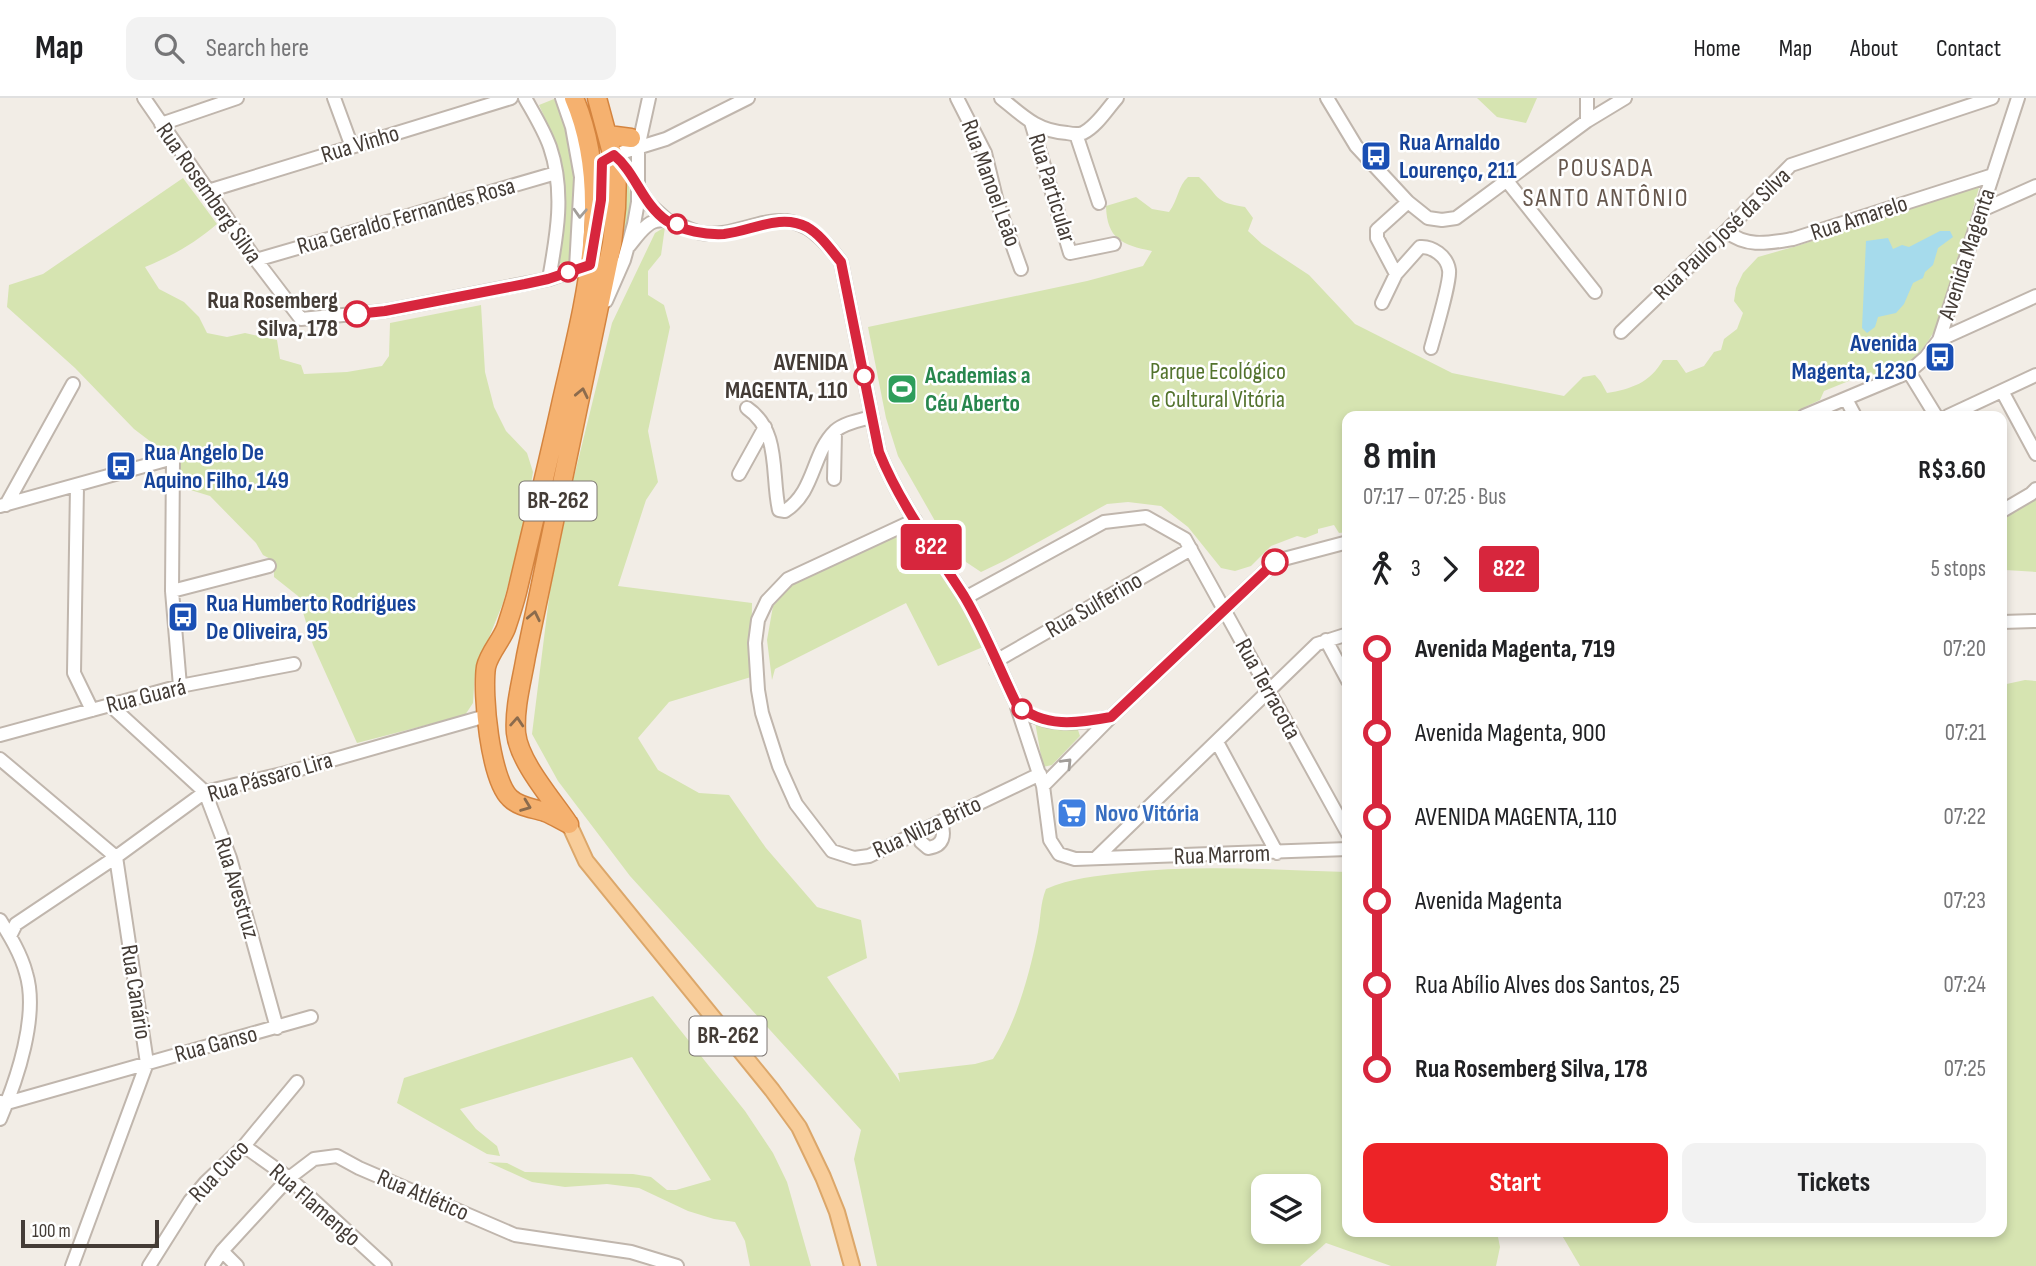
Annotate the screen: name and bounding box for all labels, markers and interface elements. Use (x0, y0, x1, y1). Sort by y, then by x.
search box (126, 17, 616, 80)
text: Map (35, 28, 84, 68)
icon: search (150, 29, 188, 67)
text: Search here (206, 33, 309, 64)
text: Home (1693, 34, 1741, 63)
text: Map (1779, 34, 1812, 63)
text: About (1850, 34, 1898, 63)
text: Contact (1936, 34, 2001, 63)
street label: Rua Manoel Leão (955, 115, 1027, 251)
street label: Rua Rosemberg Silva (150, 117, 268, 269)
street label: Rua Vinho (318, 118, 402, 170)
place label: Rua Arnaldo Lourenço, 211 (1399, 128, 1517, 185)
street label: Rua Particular (1022, 130, 1082, 246)
bus stop icon: Rua Arnaldo Lourenço, 211 (1359, 139, 1393, 173)
district label: POUSADA SANTO ANTÔNIO (1522, 153, 1690, 214)
street label: Rua Paulo José da Silva (1648, 161, 1796, 307)
street label: Rua Geraldo Fernandes Rosa (294, 171, 518, 261)
street label: Avenida Magenta (1932, 185, 2002, 324)
street label: Rua Amarelo (1807, 189, 1911, 247)
one-way arrow (572, 207, 587, 218)
unlabelled marker (667, 214, 687, 234)
unlabelled marker (558, 262, 578, 282)
place label: Rua Rosemberg Silva, 178 (207, 286, 338, 343)
marker: Rua Rosemberg Silva, 178 (344, 301, 370, 327)
place label: Avenida Magenta, 1230 (1791, 329, 1917, 386)
bus stop icon: Avenida Magenta, 1230 (1923, 340, 1957, 374)
place label: AVENIDA MAGENTA, 110 (725, 348, 849, 405)
park label: Parque Ecológico e Cultural Vitória (1150, 357, 1286, 414)
place label: Academias a Céu Aberto (924, 361, 1030, 418)
marker: AVENIDA MAGENTA, 110 (854, 366, 874, 386)
sports icon: Academias a Céu Aberto (885, 372, 919, 406)
one-way arrow (573, 387, 588, 399)
text: 8 min (1363, 434, 1437, 479)
place label: Rua Angelo De Aquino Filho, 149 (143, 438, 289, 495)
bus stop icon: Rua Angelo De Aquino Filho, 149 (104, 449, 138, 483)
text: R$3.60 (1918, 455, 1986, 486)
road number: BR-262 (520, 482, 596, 520)
text: 07:17 – 07:25 · Bus (1363, 483, 1506, 511)
line badge: 822 (891, 524, 971, 570)
text: 822 (915, 532, 947, 561)
unlabelled marker (1262, 549, 1288, 575)
icon: walk (1363, 550, 1401, 588)
icon: forward (1431, 550, 1469, 588)
text: 822 (1493, 554, 1525, 583)
text: 3 (1411, 555, 1421, 583)
text: 5 stops (1931, 555, 1986, 583)
street label: Rua Sulferino (1041, 566, 1147, 644)
place label: Rua Humberto Rodrigues De Oliveira, 95 (206, 589, 416, 646)
bus stop icon: Rua Humberto Rodrigues De Oliveira, 95 (166, 600, 200, 634)
one-way arrow (526, 610, 541, 622)
street label: Rua Terracota (1229, 634, 1307, 744)
text: Avenida Magenta, 719 (1415, 634, 1615, 665)
text: 07:20 (1943, 635, 1986, 663)
street label: Rua Guará (103, 672, 189, 720)
unlabelled marker (1012, 699, 1032, 719)
one-way arrow (509, 716, 524, 727)
text: Avenida Magenta, 900 (1415, 718, 1606, 749)
text: 07:21 (1945, 719, 1986, 747)
street label: Rua Pássaro Lira (204, 745, 336, 809)
one-way arrow (1058, 758, 1071, 771)
street label: Rua Nilza Brito (868, 789, 986, 865)
supermarket icon: Novo Vitória (1055, 796, 1089, 830)
one-way arrow (519, 798, 532, 812)
place label: Novo Vitória (1095, 799, 1199, 828)
text: AVENIDA MAGENTA, 110 (1415, 802, 1617, 833)
text: 07:22 (1943, 803, 1986, 831)
street label: Rua Avestruz (208, 834, 266, 943)
street label: Rua Marrom (1173, 839, 1271, 871)
text: Avenida Magenta (1415, 886, 1562, 917)
text: 07:23 (1943, 887, 1986, 915)
street label: Rua Canário (114, 943, 158, 1041)
text: Rua Abílio Alves dos Santos, 25 (1415, 970, 1680, 1001)
text: 07:24 (1943, 971, 1986, 999)
road number: BR-262 (690, 1016, 766, 1056)
street label: Rua Ganso (172, 1019, 260, 1069)
text: Rua Rosemberg Silva, 178 (1415, 1054, 1648, 1085)
text: 07:25 (1944, 1055, 1986, 1083)
street label: Rua Cuco (183, 1134, 255, 1208)
button: Start (1363, 1143, 1668, 1223)
button: Tickets (1682, 1143, 1986, 1223)
street label: Rua Flamengo (263, 1157, 367, 1253)
street label: Rua Atlético (373, 1163, 473, 1227)
map controls (1251, 1174, 1321, 1244)
button: layers (1251, 1174, 1321, 1244)
scale bar (21, 1217, 159, 1249)
text: 100 m (32, 1220, 71, 1243)

